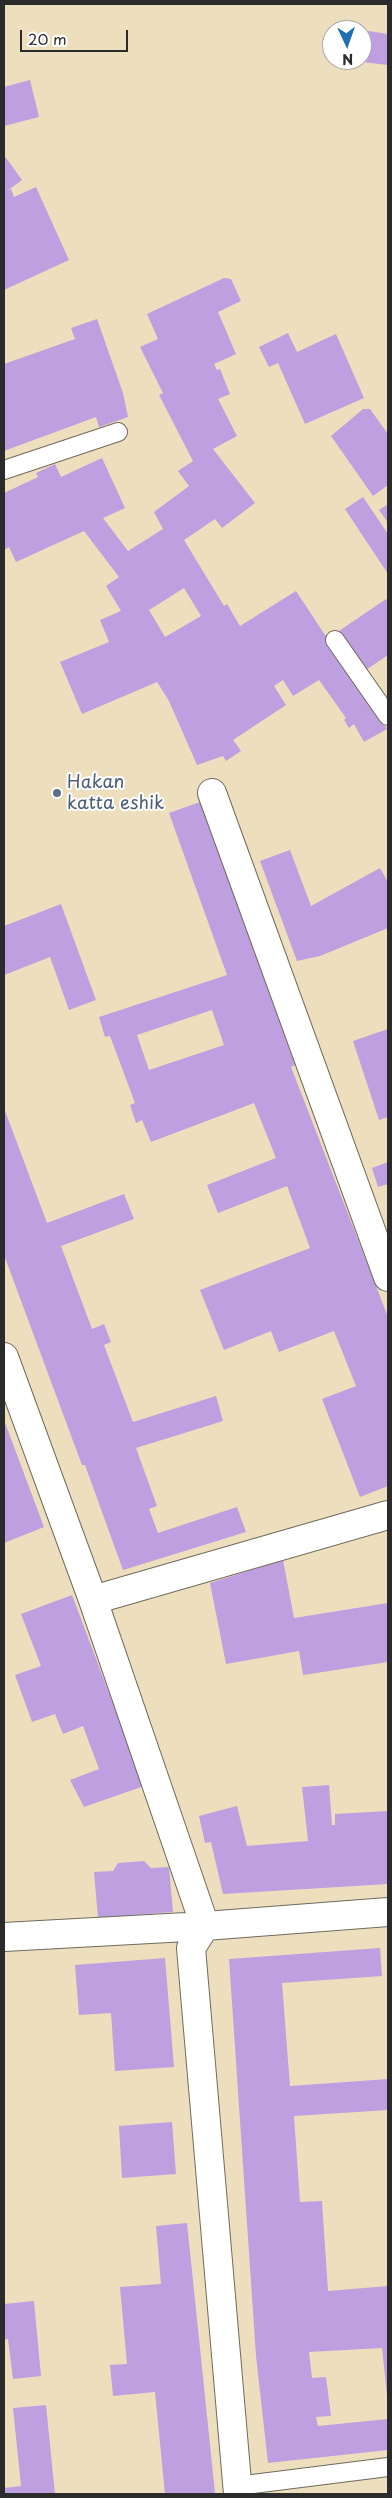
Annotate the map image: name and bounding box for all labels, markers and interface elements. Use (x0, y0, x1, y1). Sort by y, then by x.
scale bar (22, 20, 130, 52)
north arrow (322, 20, 372, 70)
text: 20 m (28, 27, 67, 50)
text: N (342, 49, 354, 70)
place label: Hakan katta eshik (67, 772, 164, 814)
marker: Hakan katta eshik (51, 787, 63, 799)

